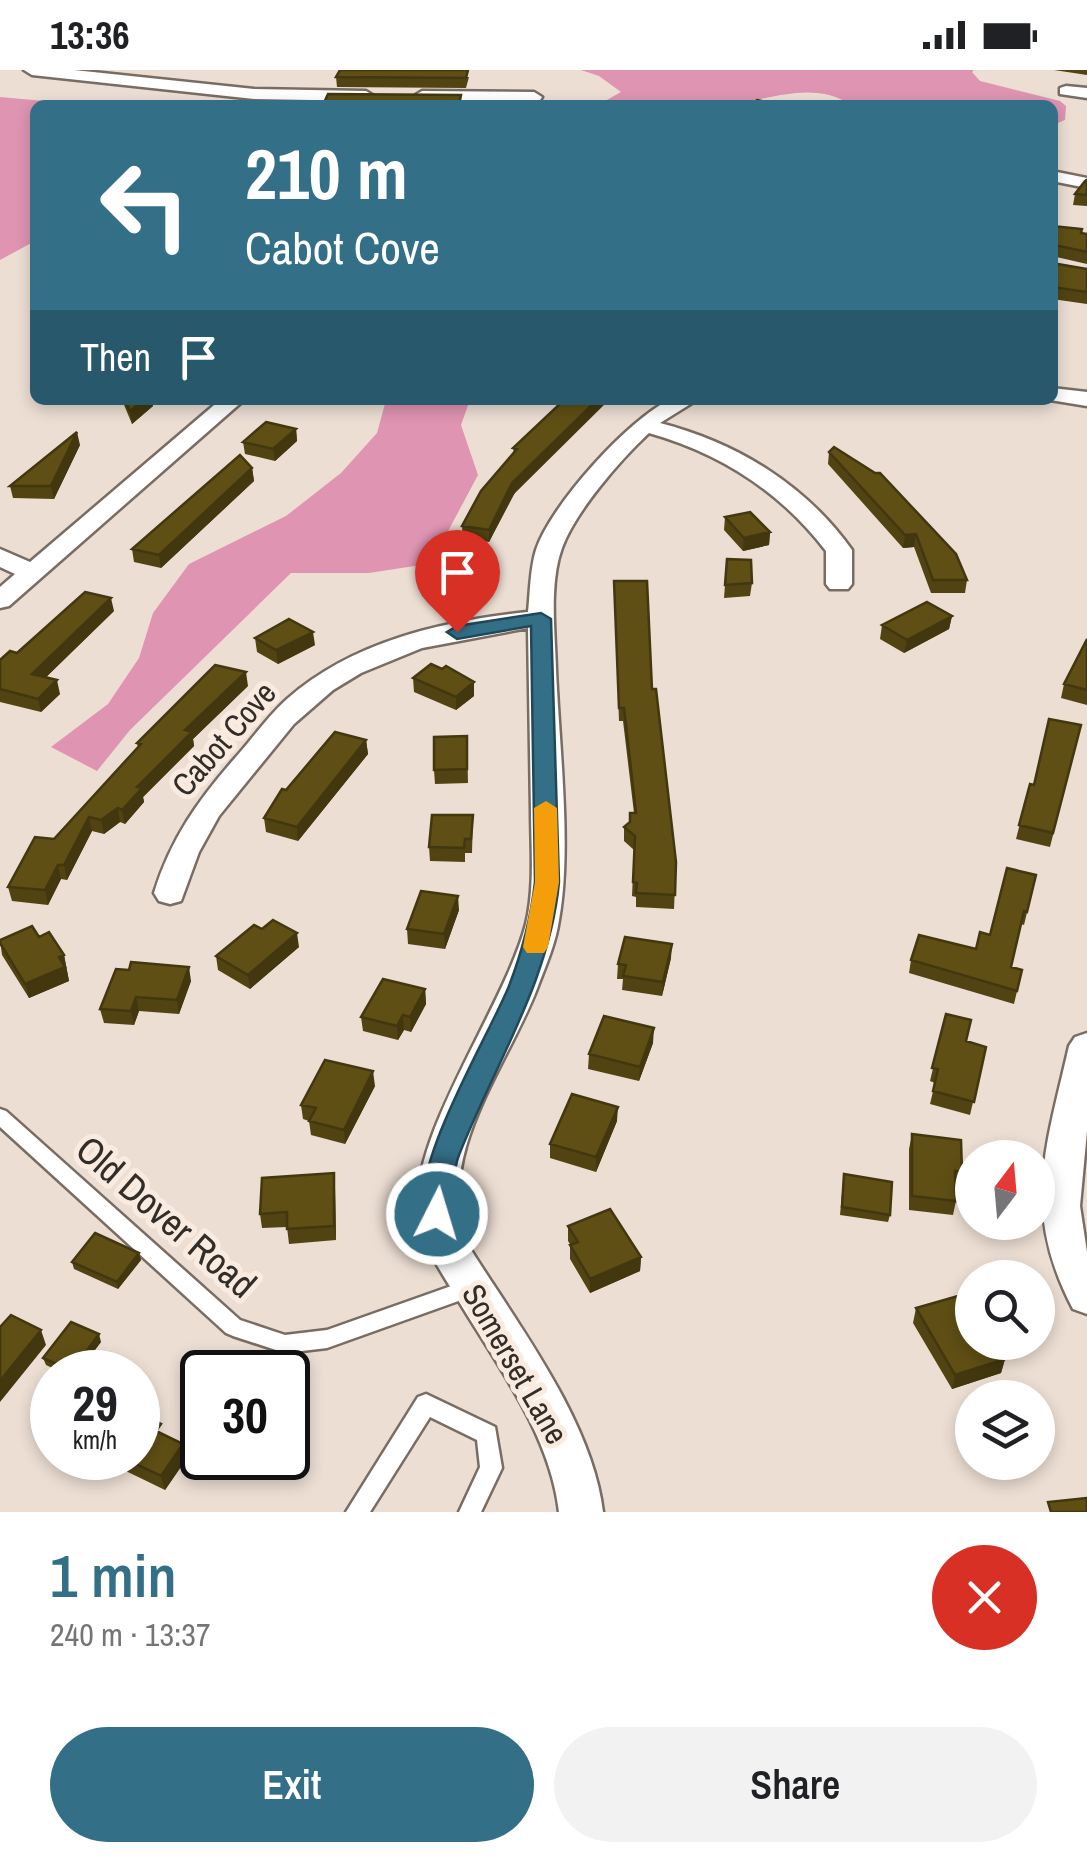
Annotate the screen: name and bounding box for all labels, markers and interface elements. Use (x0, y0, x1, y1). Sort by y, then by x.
text: 13:36 (50, 10, 130, 61)
text: 210 m (245, 127, 408, 221)
icon: left (80, 140, 210, 270)
text: Cabot Cove (245, 217, 440, 278)
icon: arrive (171, 330, 226, 385)
text: Then (80, 332, 151, 383)
pin (415, 530, 500, 633)
icon: arrive (430, 545, 485, 600)
street label: Cabot Cove (162, 672, 285, 805)
street label: Old Dover Road (65, 1124, 267, 1309)
north arrow (955, 1140, 1055, 1240)
map controls (955, 1140, 1055, 1480)
position arrow (385, 1162, 489, 1266)
button: search (955, 1260, 1055, 1360)
street label: Somerset Lane (452, 1276, 579, 1452)
speed limit sign: 30 (180, 1350, 310, 1480)
text: 29 (72, 1369, 118, 1437)
button: layers (955, 1380, 1055, 1480)
text: km/h (73, 1423, 117, 1457)
text: 1 min (50, 1535, 177, 1616)
button: close (932, 1545, 1037, 1650)
text: 240 m · 13:37 (50, 1613, 210, 1656)
button: Exit (50, 1727, 534, 1842)
button: Share (554, 1727, 1037, 1842)

